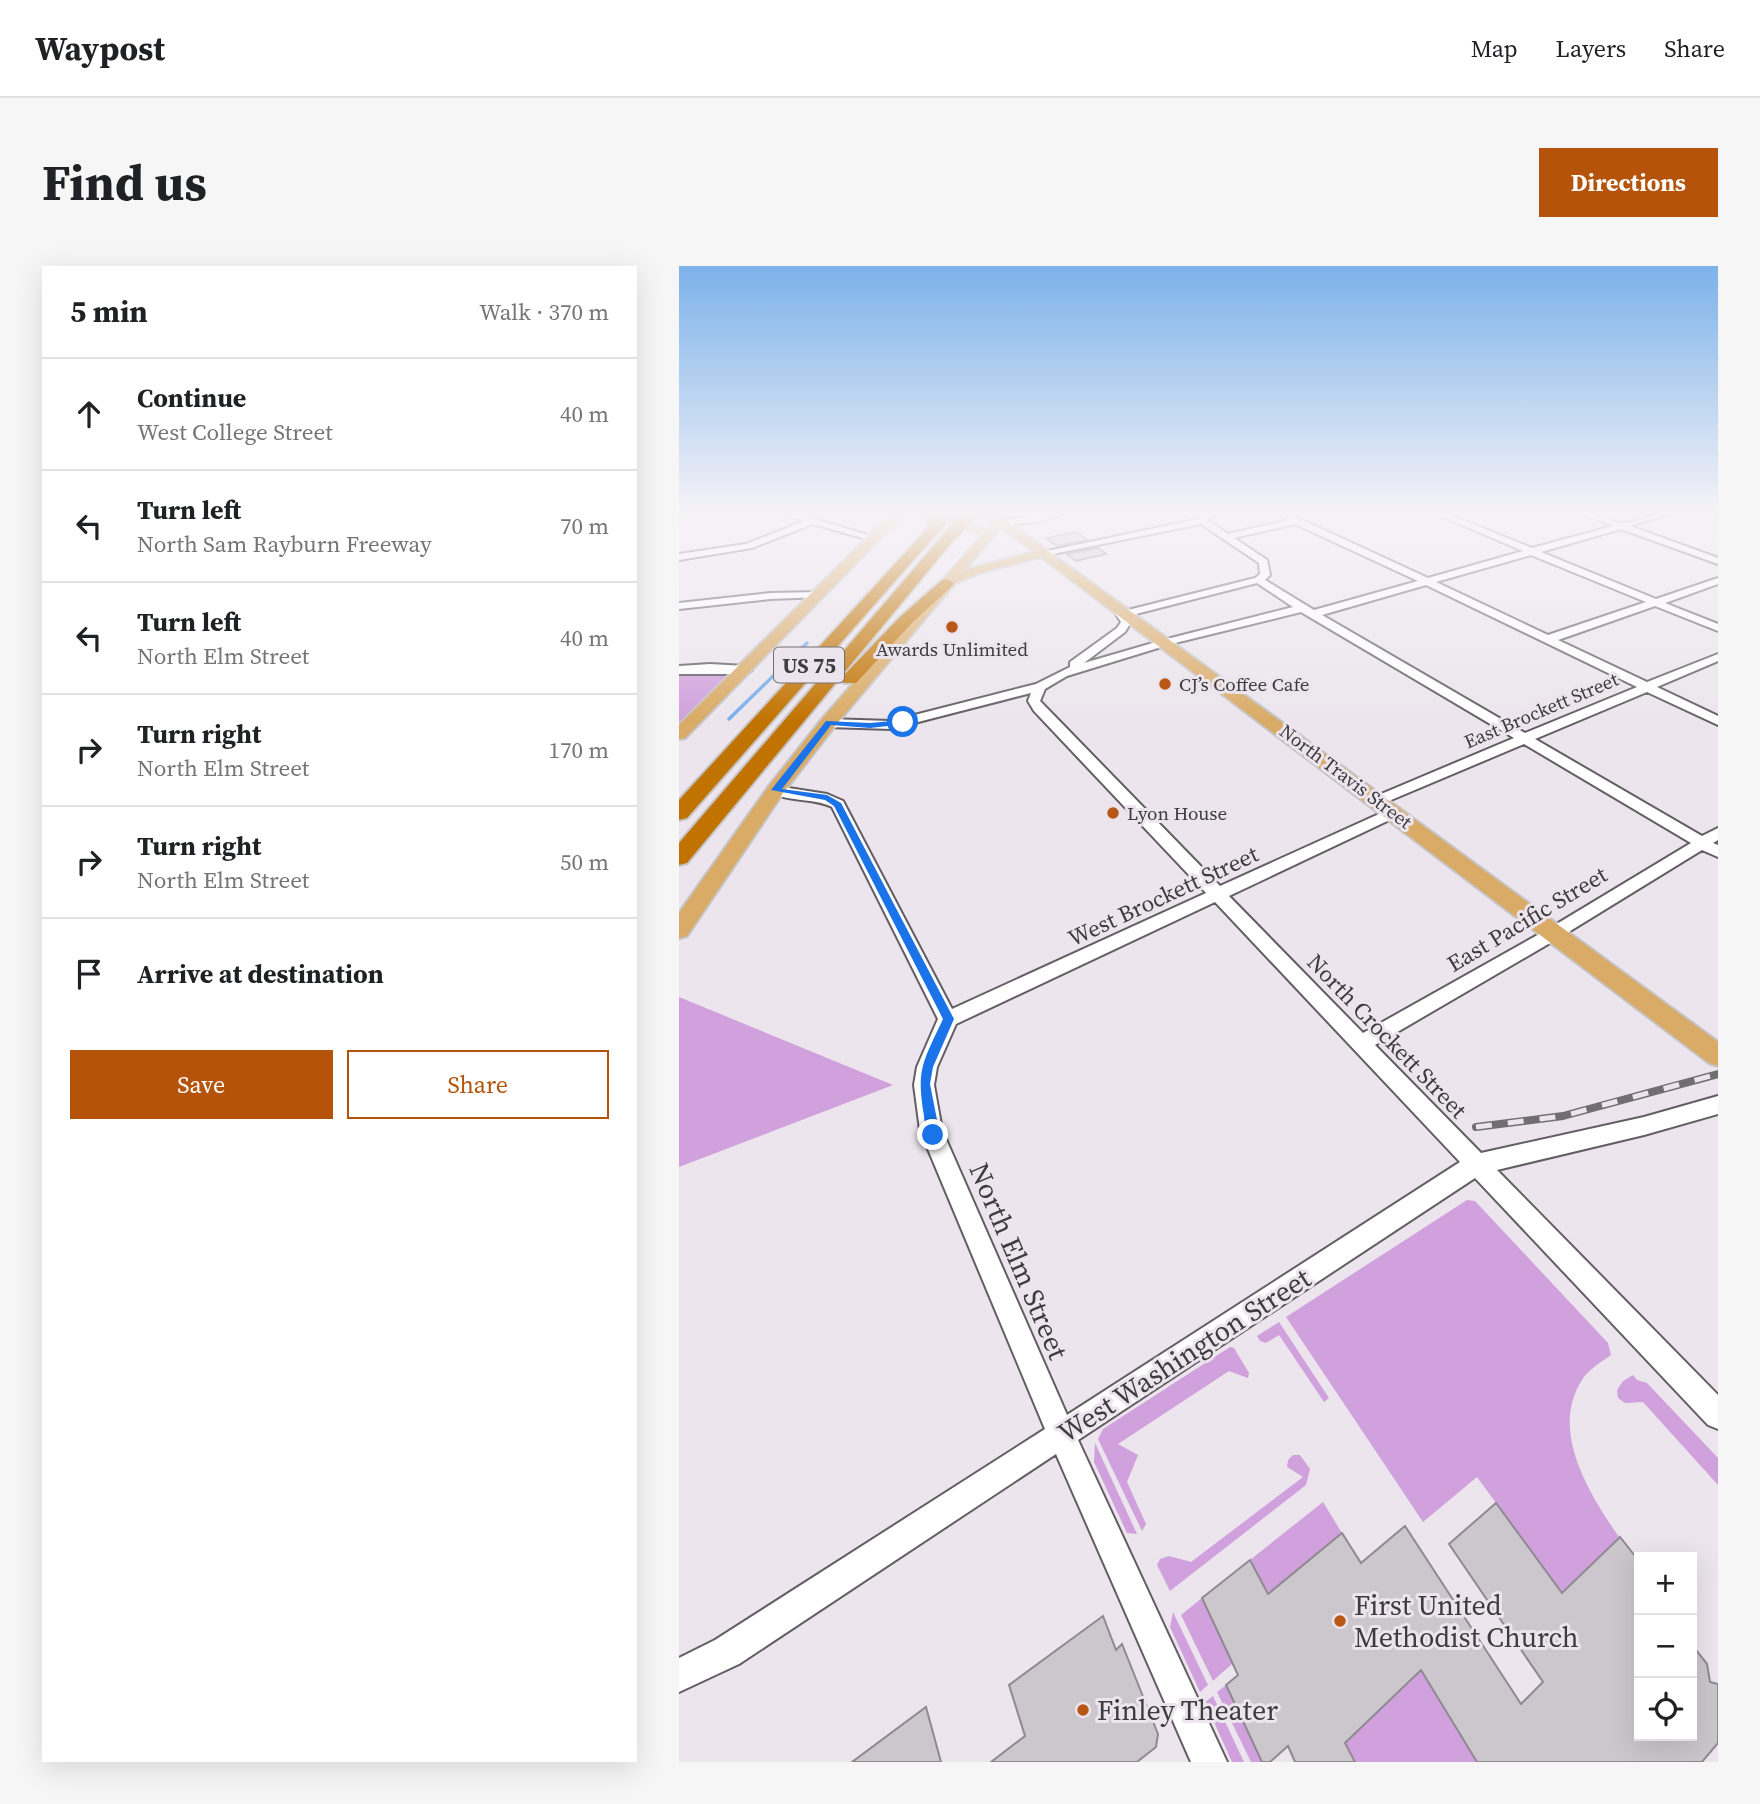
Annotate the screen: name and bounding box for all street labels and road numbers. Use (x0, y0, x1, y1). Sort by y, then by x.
road number: US 75 (774, 648, 844, 682)
street label: East Brockett Street (1460, 665, 1623, 754)
street label: North Travis Street (1275, 718, 1418, 835)
street label: West Brockett Street (1063, 838, 1264, 954)
street label: East Pacific Street (1441, 858, 1614, 980)
street label: North Crockett Street (1300, 947, 1474, 1126)
street label: North Elm Street (961, 1157, 1078, 1366)
street label: West Washington Street (1050, 1258, 1318, 1451)

